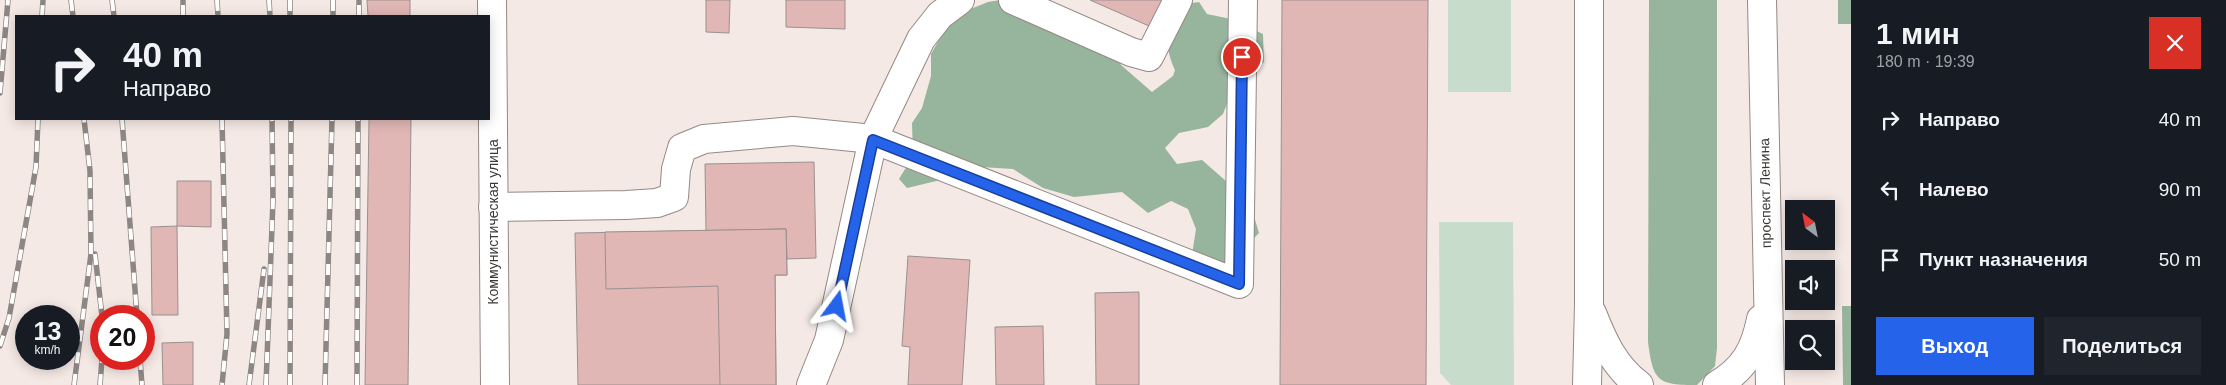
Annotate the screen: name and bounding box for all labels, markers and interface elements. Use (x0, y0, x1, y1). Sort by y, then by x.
text: 1 мин (1876, 17, 1960, 50)
button: close (2149, 17, 2201, 69)
icon: right (40, 35, 105, 100)
text: 40 m (123, 35, 203, 74)
pin (1221, 36, 1263, 78)
icon: arrive (1228, 43, 1256, 71)
text: 180 m · 19:39 (1876, 53, 1975, 70)
text: Направо (123, 76, 211, 101)
icon: right (1876, 106, 1904, 134)
text: Направо (1919, 109, 2000, 130)
text: 40 m (2159, 109, 2201, 130)
street label: проспект Ленина (1756, 138, 1774, 248)
street label: Коммунистическая улица (485, 139, 501, 305)
icon: left (1876, 176, 1904, 204)
text: Налево (1919, 179, 1989, 200)
text: 90 m (2159, 179, 2201, 200)
north arrow (1785, 200, 1835, 250)
map controls (1785, 200, 1835, 370)
icon: arrive (1876, 246, 1904, 274)
text: Пункт назначения (1919, 249, 2088, 270)
text: 50 m (2159, 249, 2201, 270)
button: sound (1785, 260, 1835, 310)
position arrow (810, 279, 862, 331)
speed limit sign: 20 (90, 305, 155, 370)
text: 13 (34, 317, 61, 345)
button: Выход (1876, 317, 2034, 375)
button: Поделиться (2044, 317, 2201, 375)
button: search (1785, 320, 1835, 370)
text: km/h (34, 343, 61, 357)

